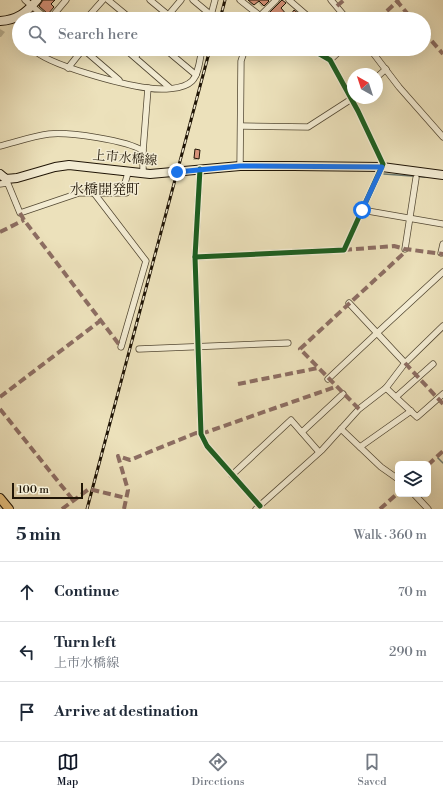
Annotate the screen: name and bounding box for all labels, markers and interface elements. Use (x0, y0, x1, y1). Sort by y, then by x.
search box (12, 12, 431, 56)
icon: search (26, 23, 48, 45)
text: Search here (58, 25, 138, 44)
north arrow (347, 68, 383, 104)
street label: 上市水橋線 (92, 147, 158, 169)
route end (168, 163, 186, 181)
district label: 水橋開発町 (70, 181, 140, 199)
route start (353, 201, 371, 219)
map controls (395, 461, 431, 497)
button: layers (395, 461, 431, 497)
scale bar (12, 481, 83, 500)
text: 100 m (18, 483, 49, 497)
text: 5 min (16, 524, 61, 546)
text: Walk · 360 m (354, 527, 427, 543)
icon: ahead (16, 581, 38, 603)
text: Continue (54, 582, 119, 601)
text: 70 m (398, 584, 427, 600)
text: Turn left (54, 633, 116, 652)
icon: left (16, 641, 38, 663)
text: 290 m (389, 644, 427, 660)
text: 上市水橋線 (54, 655, 119, 671)
icon: arrive (16, 701, 38, 723)
text: Arrive at destination (54, 702, 198, 721)
tab: Map (57, 751, 79, 789)
tab: Directions (192, 751, 245, 789)
tab: Saved (358, 751, 386, 789)

